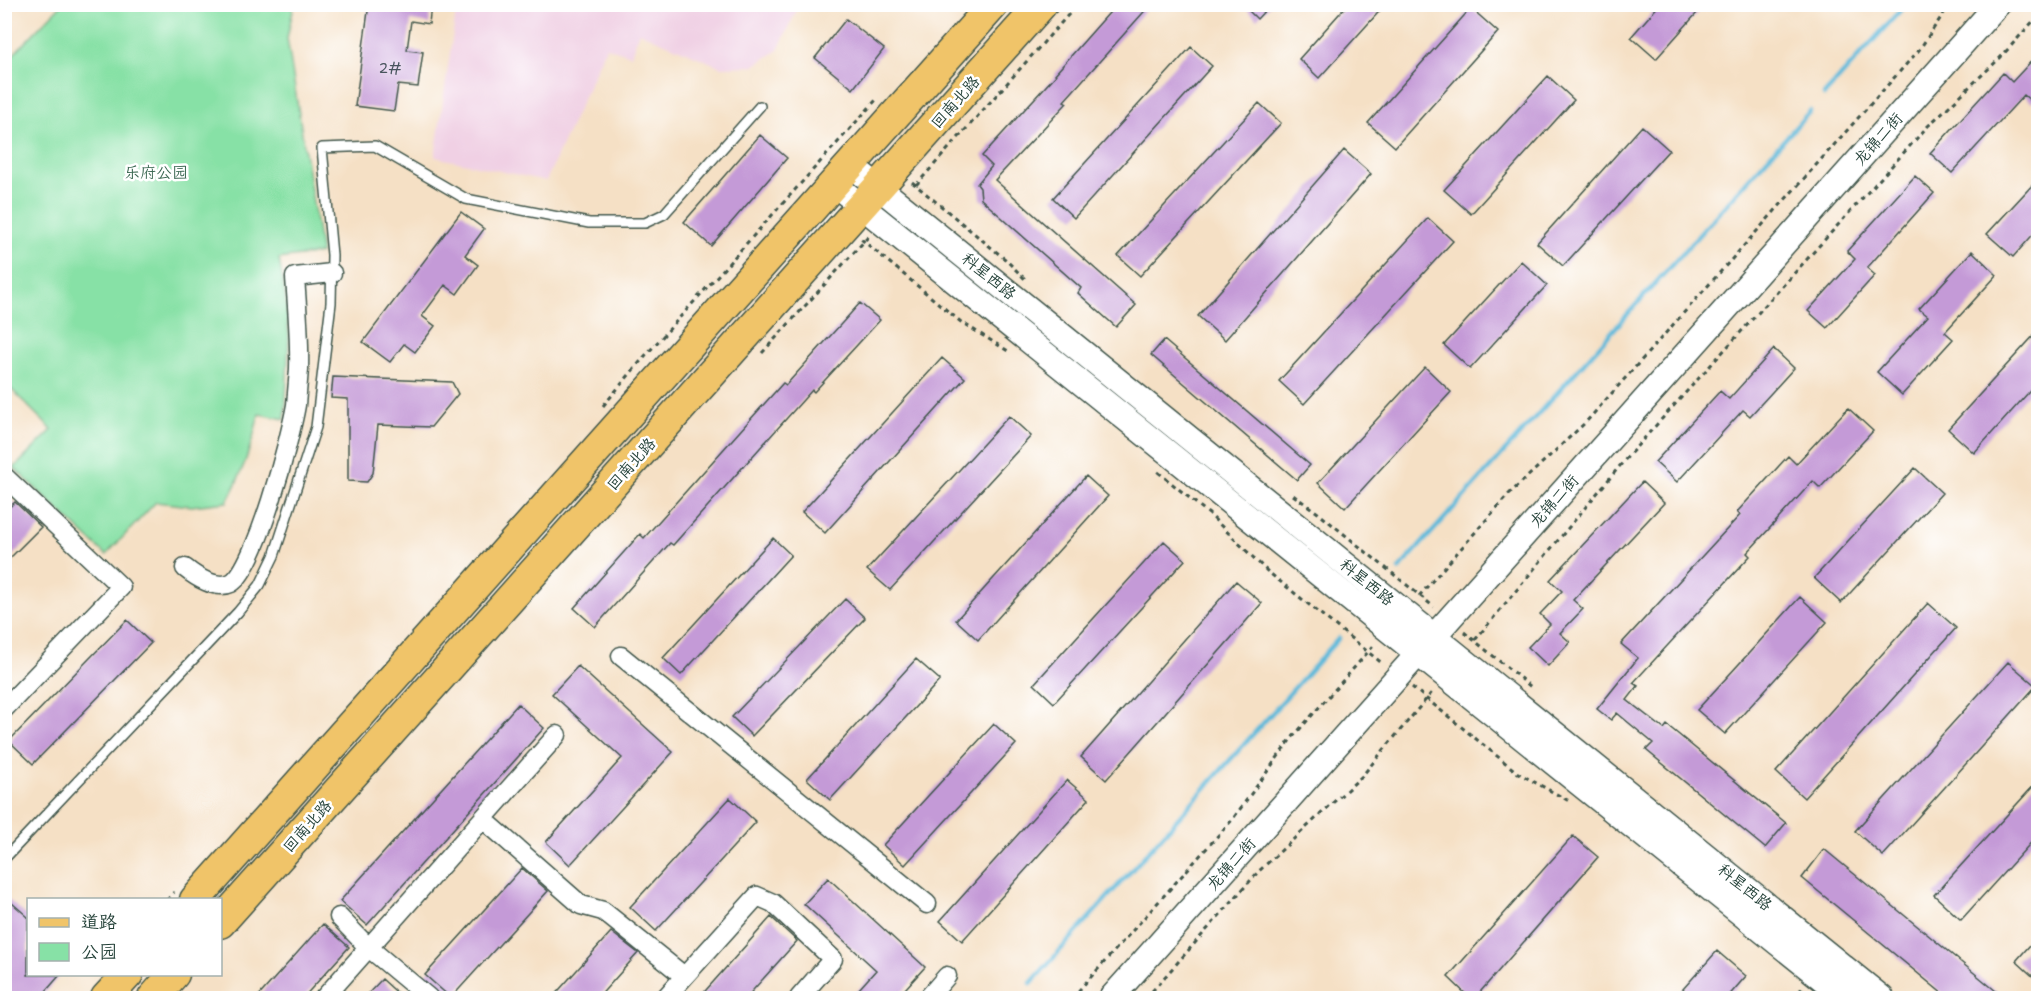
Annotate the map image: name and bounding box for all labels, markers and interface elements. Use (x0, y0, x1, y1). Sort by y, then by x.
house number: 2# (378, 59, 402, 77)
street label: 回南北路 (926, 71, 984, 133)
street label: 龙锦二街 (1849, 108, 1907, 170)
park label: 乐府公园 (124, 162, 188, 183)
street label: 科星西路 (958, 248, 1020, 304)
street label: 回南北路 (602, 433, 660, 495)
street label: 龙锦二街 (1525, 470, 1583, 532)
street label: 科星西路 (1336, 554, 1398, 610)
street label: 回南北路 (278, 795, 336, 857)
street label: 龙锦二街 (1202, 833, 1260, 895)
street label: 科星西路 (1714, 859, 1776, 915)
legend (27, 898, 222, 976)
text: 道路 (81, 910, 117, 934)
text: 公园 (81, 940, 117, 964)

